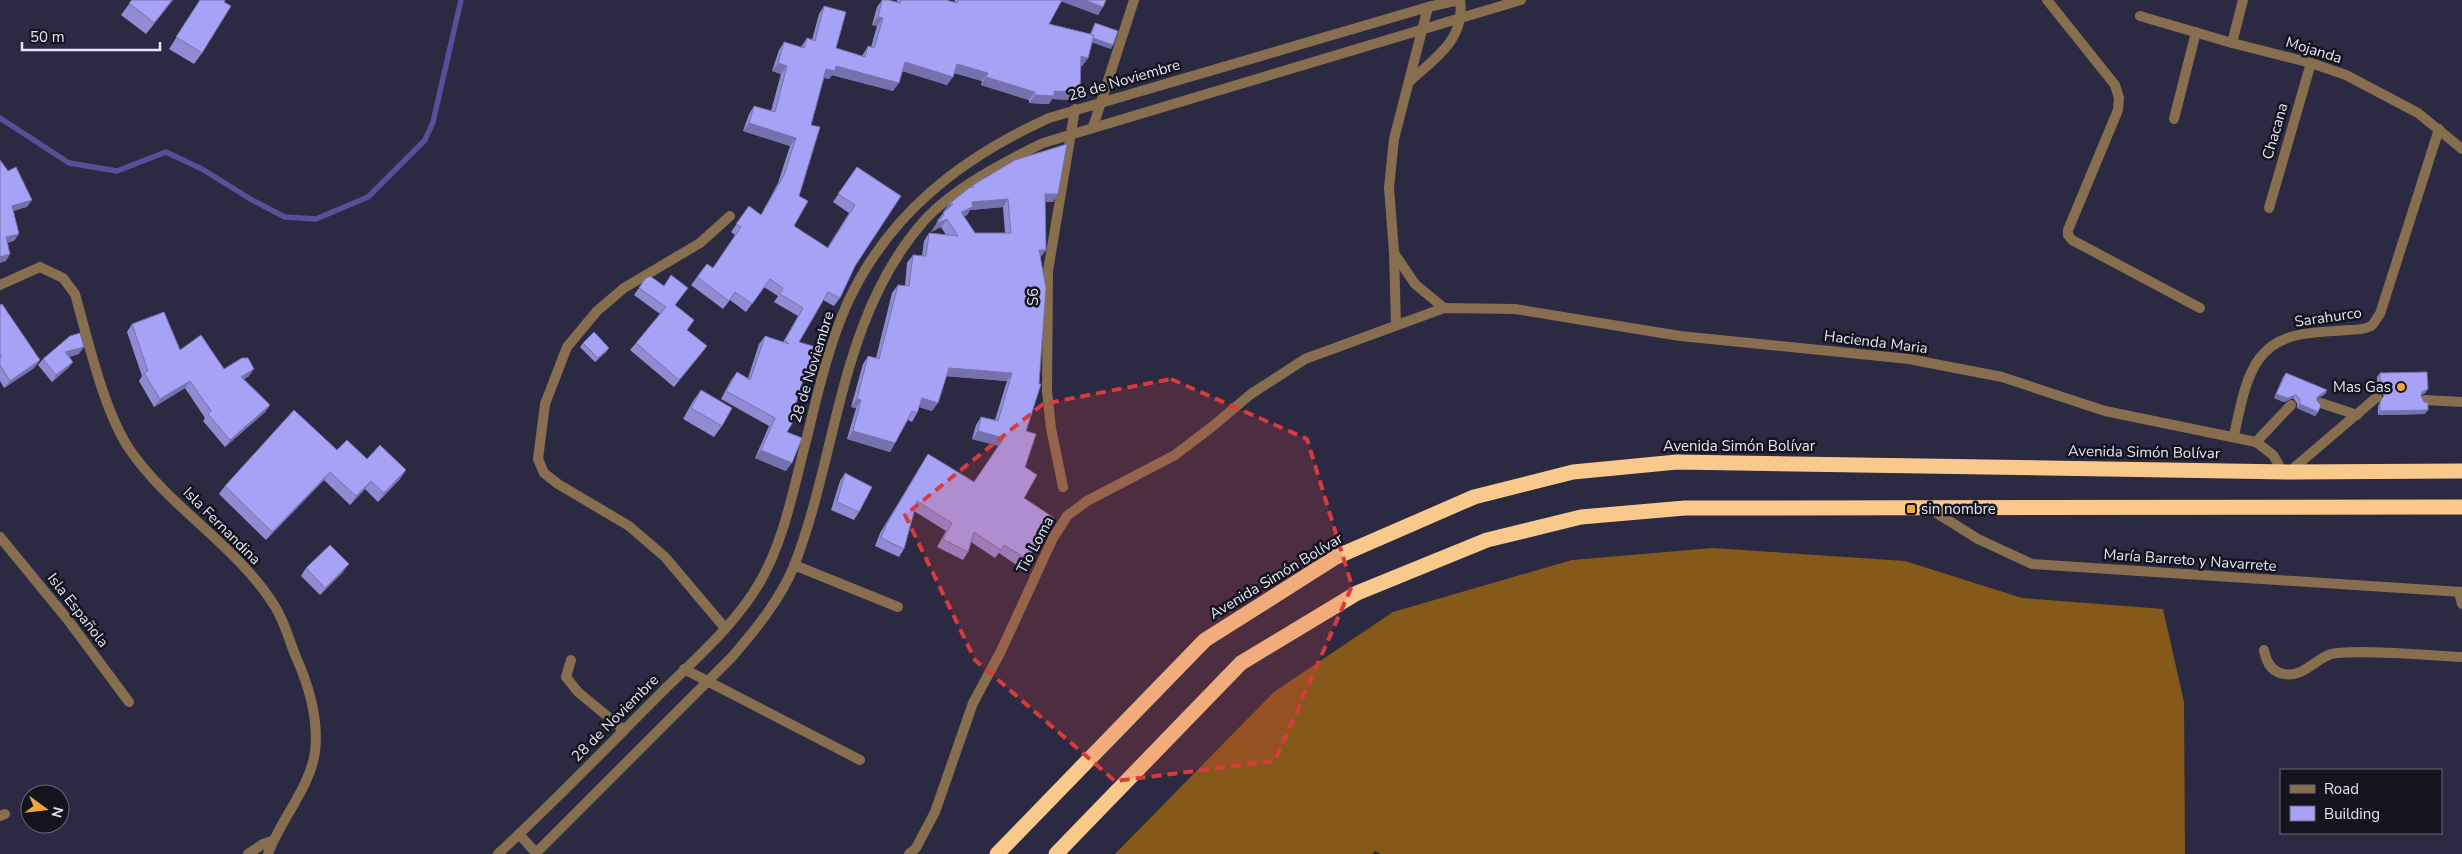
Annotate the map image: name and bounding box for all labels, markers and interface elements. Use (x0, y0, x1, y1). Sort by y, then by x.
scale bar (22, 20, 160, 52)
text: 50 m (30, 27, 65, 47)
street label: Mojanda (2283, 32, 2345, 68)
street label: 28 de Noviembre (1066, 54, 1182, 106)
street label: Chacana (2257, 100, 2293, 162)
street label: S6 (1023, 288, 1043, 306)
street label: Sarahurco (2293, 302, 2363, 332)
street label: 28 de Noviembre (786, 309, 838, 425)
street label: Hacienda Maria (1823, 326, 1929, 358)
place label: Mas Gas (2333, 377, 2391, 397)
marker: Mas Gas (2395, 381, 2407, 393)
street label: Avenida Simón Bolívar (1663, 436, 1816, 456)
street label: Avenida Simón Bolívar (2068, 441, 2221, 463)
street label: Isla Fernandina (179, 483, 265, 569)
place label: sin nombre (1921, 499, 1996, 519)
marker: sin nombre (1905, 503, 1917, 515)
street label: Tio Loma (1012, 513, 1058, 577)
street label: Avenida Simón Bolívar (1206, 528, 1347, 624)
street label: María Barreto y Navarrete (2103, 544, 2277, 576)
street label: Isla Española (43, 569, 113, 651)
street label: 28 de Noviembre (567, 670, 663, 766)
legend (2280, 769, 2442, 834)
text: Road (2324, 779, 2359, 799)
north arrow (20, 784, 70, 834)
text: Building (2324, 804, 2380, 824)
text: N (47, 805, 68, 820)

